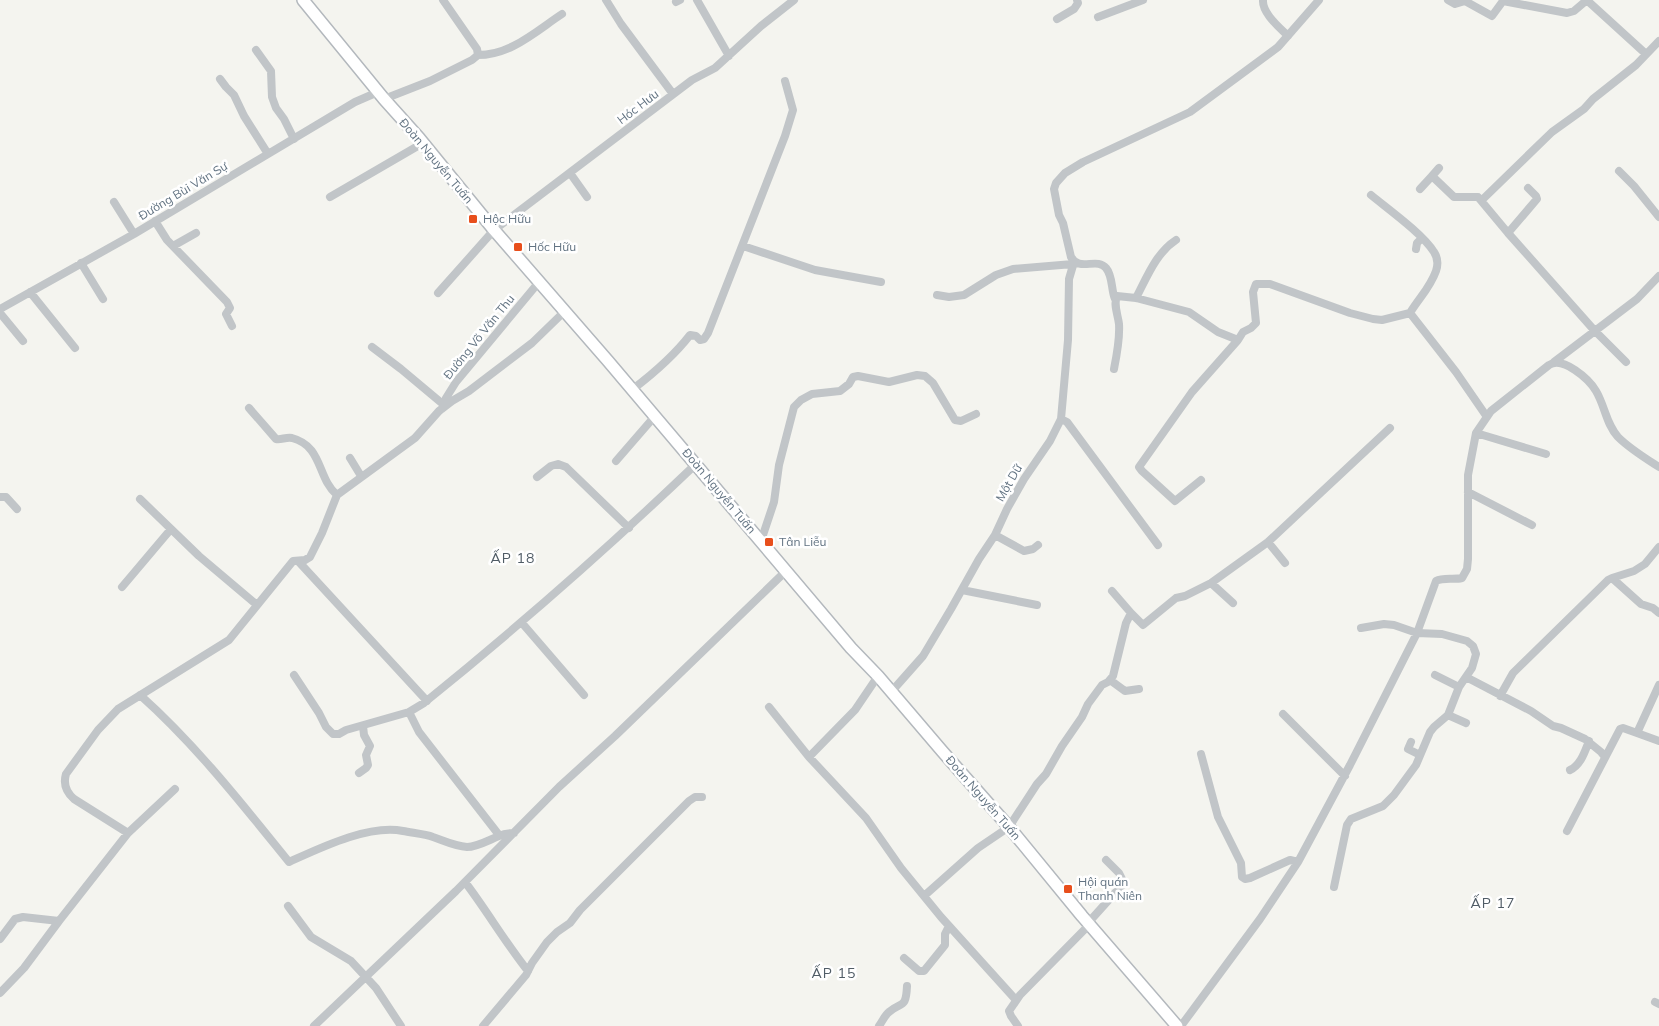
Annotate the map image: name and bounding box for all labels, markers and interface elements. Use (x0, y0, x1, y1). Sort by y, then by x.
street label: Hóc Hưu (614, 86, 661, 127)
street label: Đoàn Nguyễn Tuấn (396, 115, 476, 206)
street label: Đường Bùi Văn Sự (135, 157, 231, 223)
place label: Hộc Hữu (483, 211, 531, 226)
marker: Hộc Hữu (467, 213, 479, 225)
place label: Hốc Hữu (528, 239, 576, 254)
marker: Hốc Hữu (512, 241, 524, 253)
street label: Đường Võ Văn Thu (440, 291, 517, 382)
street label: Đoàn Nguyễn Tuấn (679, 445, 759, 536)
street label: Một Dữ (992, 461, 1026, 504)
place label: Tân Liễu (779, 534, 826, 549)
marker: Tân Liễu (763, 536, 775, 548)
district label: ẤP 18 (491, 549, 535, 567)
street label: Đoàn Nguyễn Tuấn (943, 752, 1024, 843)
place label: Hội quán Thanh Niên (1078, 874, 1142, 903)
marker: Hội quán Thanh Niên (1062, 883, 1074, 895)
district label: ẤP 17 (1471, 894, 1515, 912)
district label: ẤP 15 (812, 964, 856, 982)

